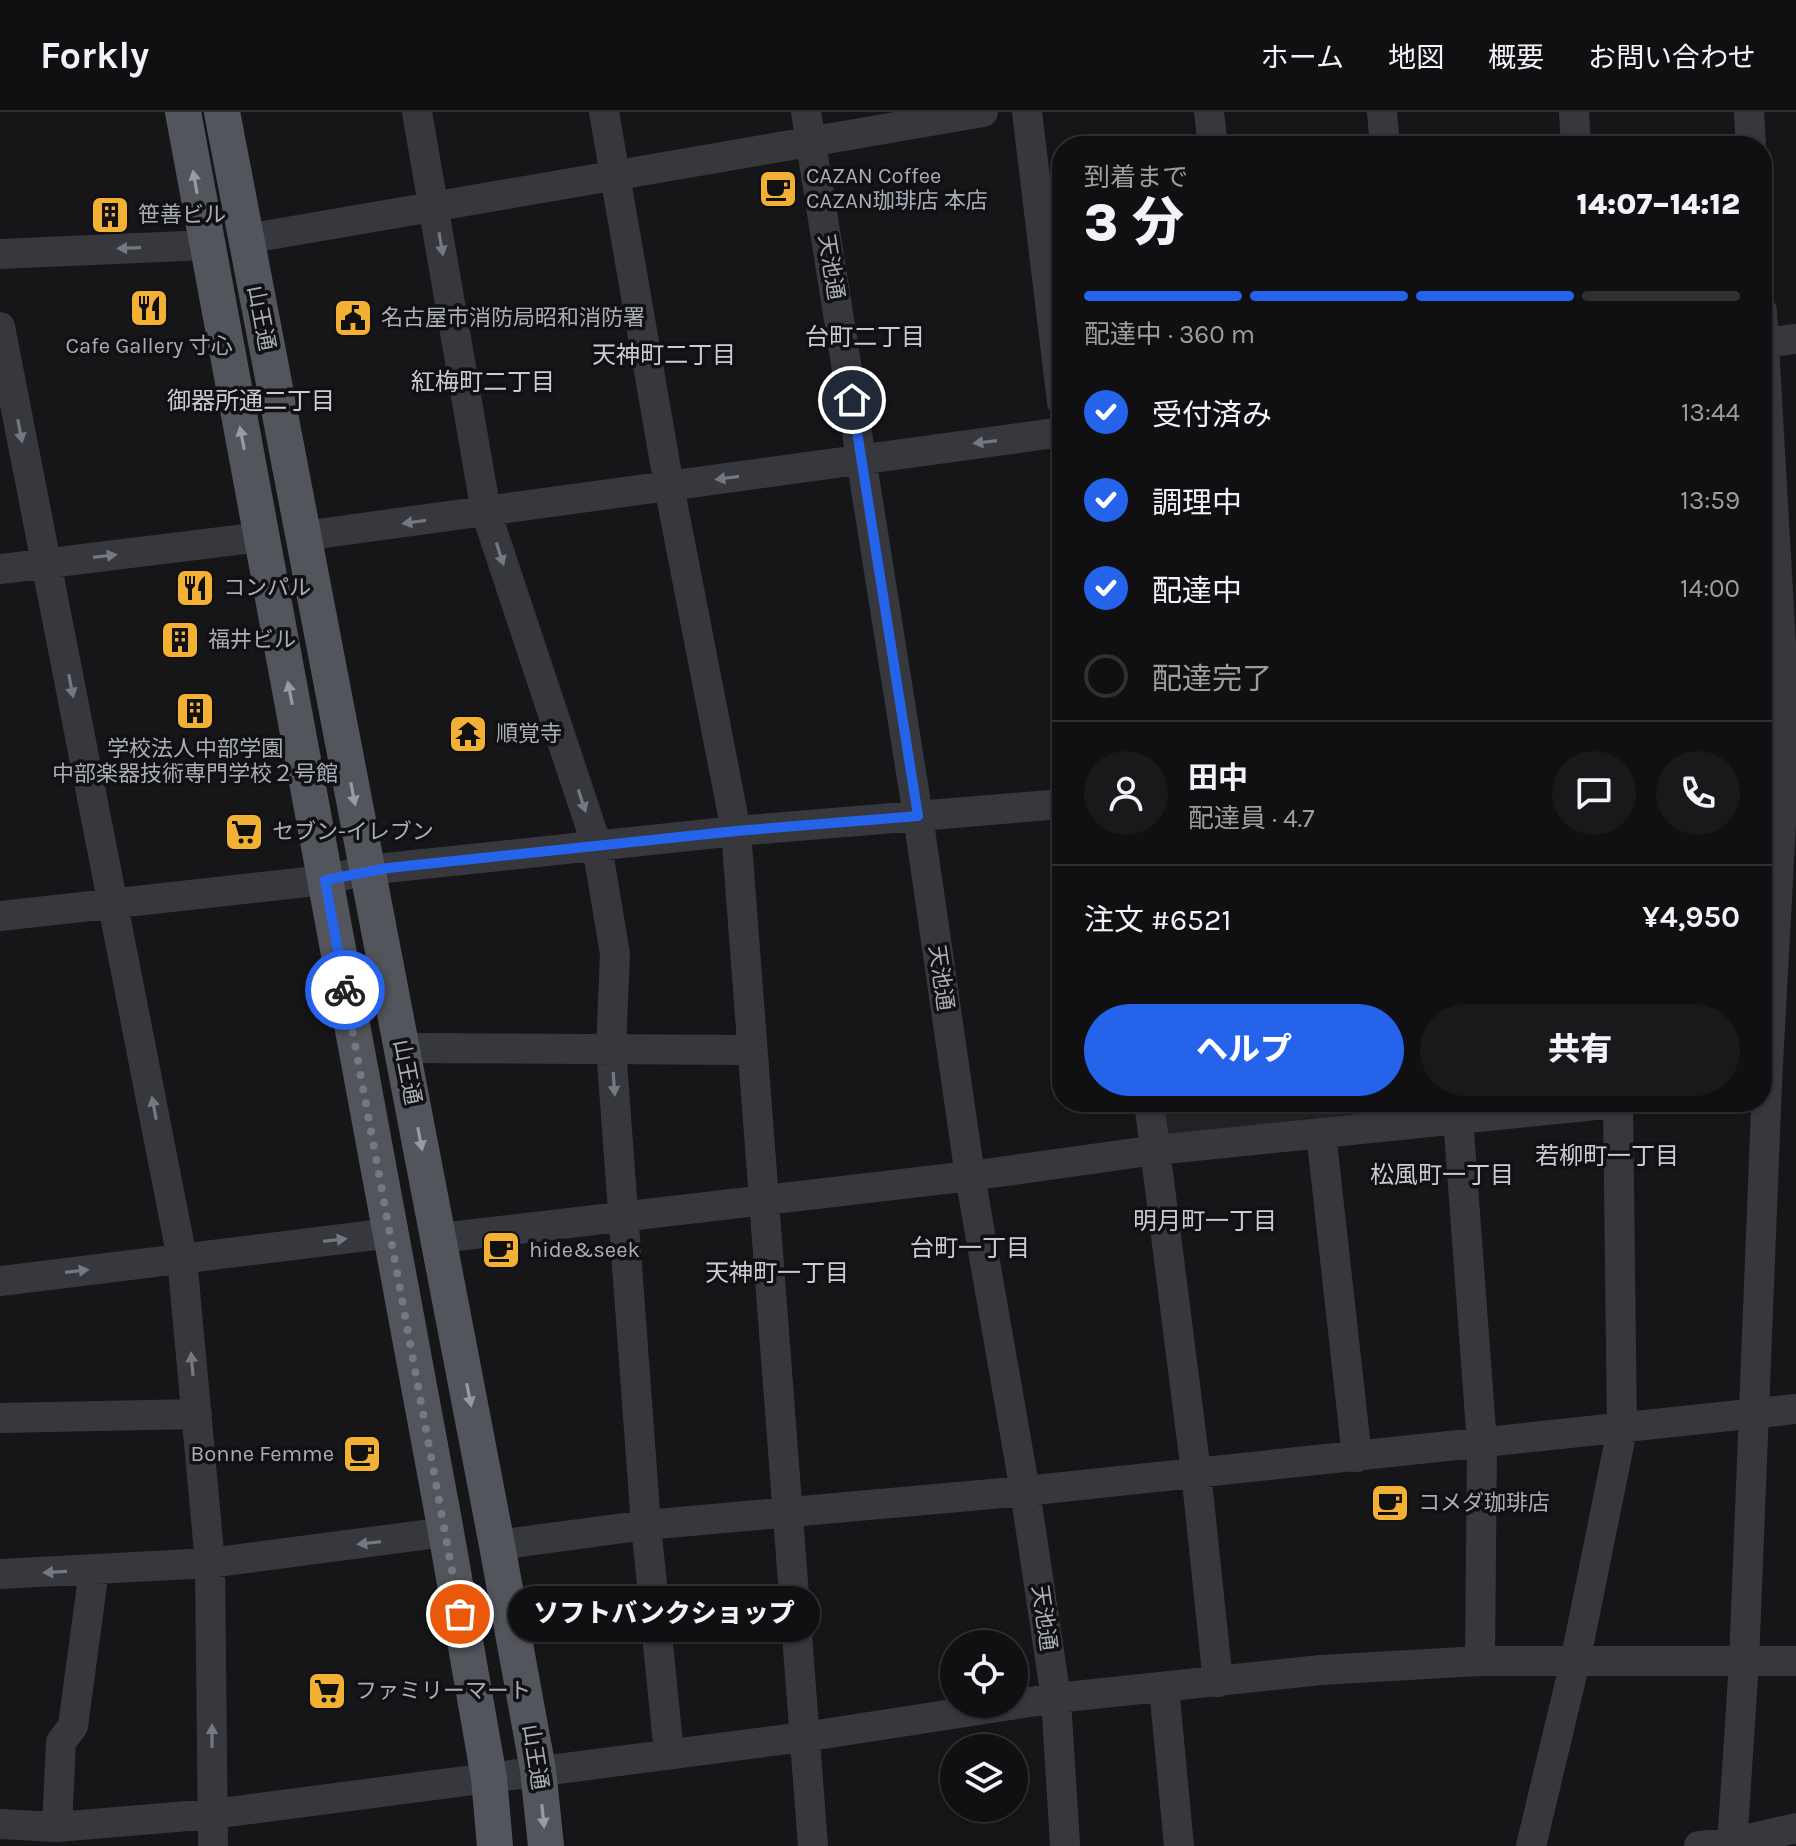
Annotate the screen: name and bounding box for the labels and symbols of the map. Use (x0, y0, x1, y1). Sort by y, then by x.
place label: CAZAN Coffee CAZAN珈琲店 本店 (806, 163, 988, 214)
cafe icon: CAZAN Coffee CAZAN珈琲店 本店 (757, 168, 799, 210)
one-way arrow (189, 169, 201, 194)
building icon: 笹善ビル (89, 194, 131, 236)
place label: 笹善ビル (138, 202, 226, 228)
one-way arrow (435, 232, 448, 257)
street label: 天池通 (813, 232, 849, 302)
one-way arrow (116, 242, 141, 255)
street label: 山王通 (242, 283, 280, 353)
restaurant icon: Cafe Gallery 寸心 (128, 287, 170, 329)
public building icon: 名古屋市消防局昭和消防署 (332, 297, 374, 339)
place label: 名古屋市消防局昭和消防署 (381, 305, 645, 331)
district label: 台町二丁目 (805, 323, 925, 351)
place label: Cafe Gallery 寸心 (66, 333, 232, 359)
district label: 天神町二丁目 (592, 341, 736, 369)
pin (818, 366, 886, 434)
district label: 紅梅町二丁目 (411, 368, 555, 396)
district label: 御器所通二丁目 (167, 387, 335, 415)
one-way arrow (15, 419, 27, 444)
one-way arrow (236, 425, 248, 450)
one-way arrow (972, 436, 997, 449)
one-way arrow (714, 472, 739, 484)
one-way arrow (401, 515, 426, 528)
one-way arrow (495, 542, 507, 566)
one-way arrow (93, 549, 118, 562)
restaurant icon: コンパル (174, 567, 216, 609)
place label: コンパル (223, 575, 311, 601)
building icon: 福井ビル (159, 619, 201, 661)
place label: 福井ビル (208, 627, 296, 653)
one-way arrow (65, 674, 78, 699)
one-way arrow (284, 680, 296, 705)
building icon: 学校法人中部学園 中部楽器技術専門学校２号館 (174, 690, 216, 732)
temple icon: 順覚寺 (447, 713, 489, 755)
place label: 順覚寺 (496, 721, 562, 747)
place label: 学校法人中部学園 中部楽器技術専門学校２号館 (52, 736, 338, 787)
one-way arrow (347, 781, 359, 806)
one-way arrow (577, 789, 589, 813)
supermarket icon: セブン-イレブン (223, 811, 265, 853)
place label: セブン-イレブン (272, 819, 434, 845)
street label: 天池通 (924, 944, 958, 1012)
courier (305, 950, 385, 1030)
street label: 山王通 (388, 1037, 426, 1107)
one-way arrow (608, 1072, 621, 1097)
one-way arrow (147, 1095, 159, 1120)
one-way arrow (415, 1127, 427, 1152)
district label: 若柳町一丁目 (1535, 1142, 1679, 1170)
district label: 松風町一丁目 (1370, 1161, 1514, 1189)
district label: 明月町一丁目 (1133, 1207, 1277, 1235)
cafe icon: hide&seek (480, 1229, 522, 1271)
one-way arrow (323, 1233, 348, 1246)
district label: 台町一丁目 (910, 1234, 1030, 1262)
place label: hide&seek (529, 1237, 640, 1263)
district label: 天神町一丁目 (705, 1259, 849, 1287)
one-way arrow (65, 1265, 90, 1278)
one-way arrow (185, 1351, 198, 1376)
one-way arrow (463, 1382, 476, 1407)
cafe icon: Bonne Femme (341, 1433, 383, 1475)
place label: Bonne Femme (191, 1441, 334, 1467)
cafe icon: コメダ珈琲店 (1369, 1482, 1411, 1524)
place label: コメダ珈琲店 (1418, 1490, 1550, 1516)
one-way arrow (356, 1536, 381, 1549)
one-way arrow (42, 1565, 67, 1578)
pin (426, 1580, 494, 1648)
street label: 天池通 (1027, 1584, 1061, 1652)
callout: ソフトバンクショップ (508, 1586, 820, 1642)
supermarket icon: ファミリーマート (306, 1670, 348, 1712)
place label: ファミリーマート (355, 1678, 531, 1704)
street label: 山王通 (517, 1722, 553, 1792)
one-way arrow (206, 1723, 218, 1748)
one-way arrow (537, 1804, 550, 1829)

